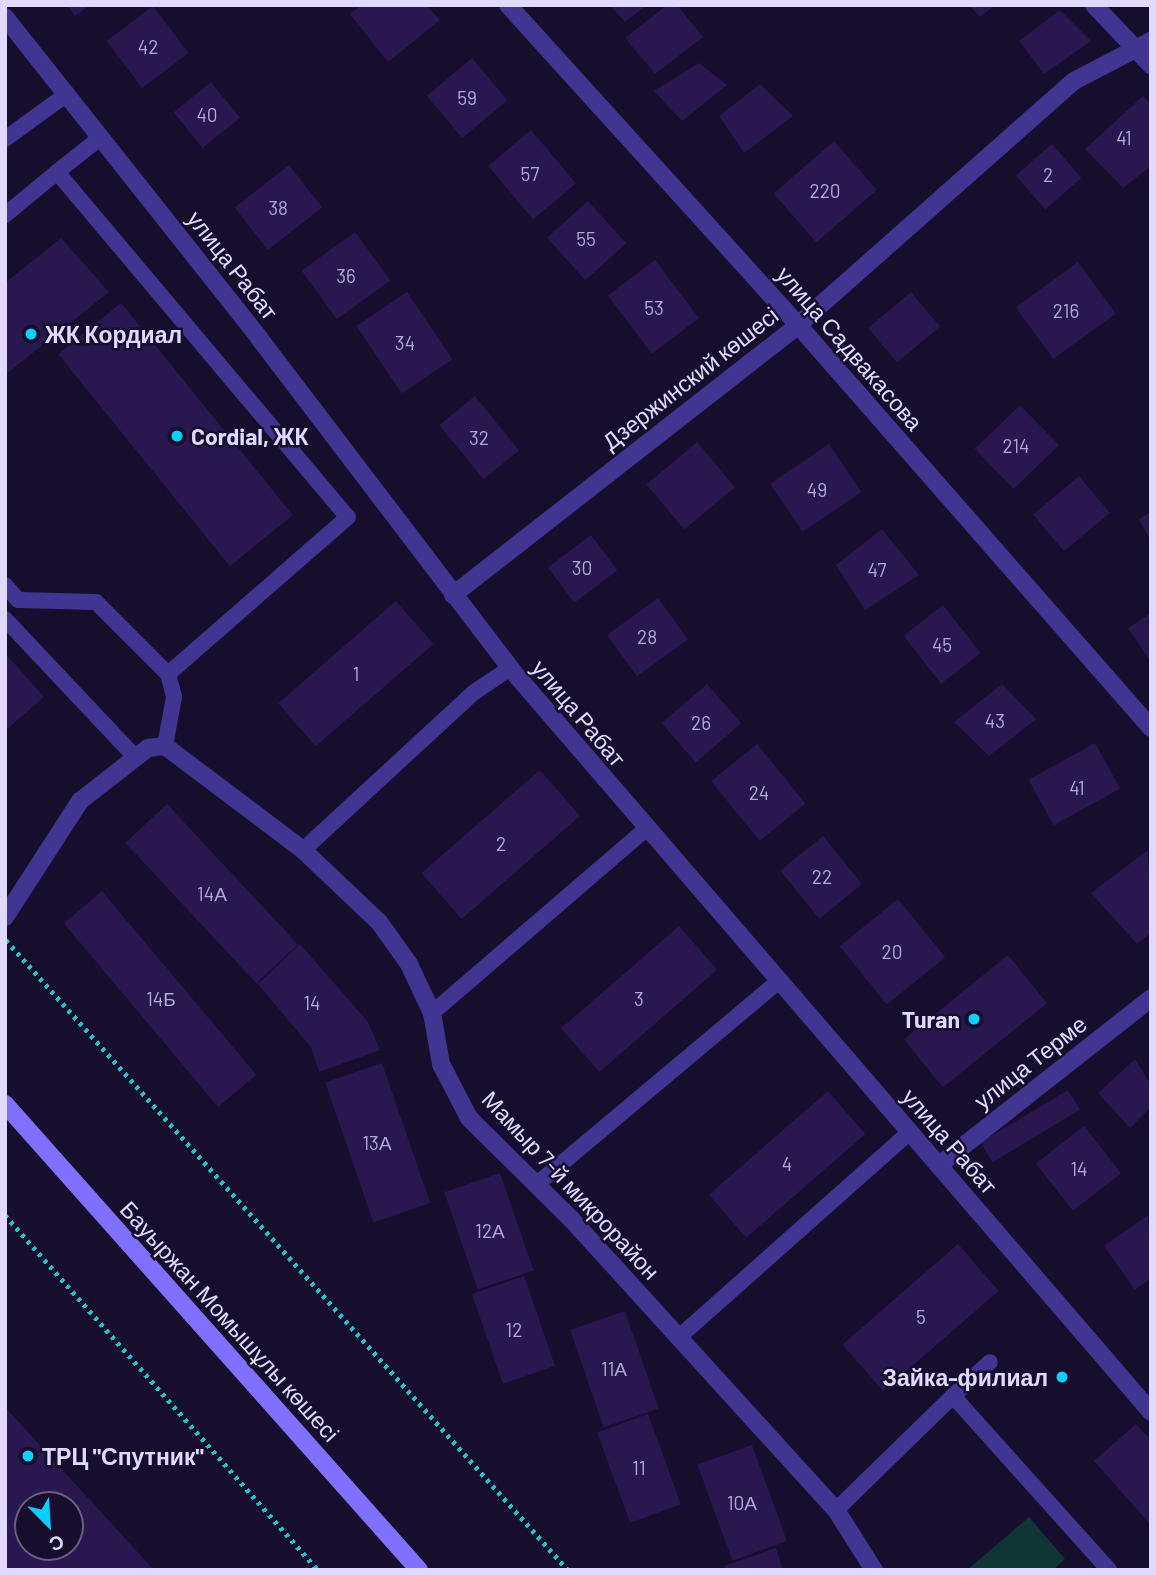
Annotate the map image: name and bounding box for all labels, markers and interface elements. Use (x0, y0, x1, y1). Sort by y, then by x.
house number: 42 (138, 36, 158, 58)
house number: 59 (457, 87, 477, 109)
house number: 40 (196, 104, 218, 126)
house number: 41 (1116, 127, 1132, 149)
house number: 57 (521, 163, 539, 185)
house number: 2 (1043, 164, 1053, 186)
house number: 220 (809, 180, 841, 202)
house number: 38 (268, 197, 288, 219)
street label: улица Рабат (182, 205, 284, 325)
house number: 55 (576, 228, 596, 250)
street label: улица Садвакасова (771, 260, 929, 436)
house number: 36 (336, 265, 356, 287)
house number: 53 (644, 297, 664, 319)
house number: 216 (1053, 300, 1079, 322)
street label: Дзержинский көшесі (597, 301, 783, 455)
place label: ЖК Кордиал (45, 320, 182, 348)
marker: ЖК Кордиал (23, 326, 39, 342)
house number: 34 (395, 332, 415, 354)
place label: Cordial, ЖК (191, 422, 308, 450)
house number: 32 (469, 427, 489, 449)
marker: Cordial, ЖК (169, 428, 185, 444)
house number: 214 (1002, 435, 1030, 457)
house number: 49 (807, 479, 827, 501)
house number: 30 (572, 557, 592, 579)
house number: 47 (868, 559, 886, 581)
house number: 28 (637, 626, 657, 648)
house number: 45 (932, 634, 952, 656)
street label: улица Рабат (526, 654, 632, 772)
house number: 1 (353, 663, 359, 685)
house number: 43 (985, 710, 1005, 732)
house number: 26 (691, 712, 711, 734)
house number: 41 (1069, 777, 1085, 799)
house number: 24 (749, 782, 769, 804)
house number: 2 (496, 833, 506, 855)
house number: 22 (812, 866, 832, 888)
house number: 14А (197, 883, 227, 905)
house number: 20 (882, 941, 902, 963)
house number: 14Б (146, 988, 176, 1010)
house number: 3 (634, 988, 644, 1010)
house number: 14 (303, 992, 321, 1014)
place label: Turan (902, 1005, 960, 1033)
street label: улица Терме (968, 1010, 1092, 1114)
marker: Turan (966, 1011, 982, 1027)
street label: улица Рабат (897, 1083, 1003, 1199)
street label: Мамыр 7-й микрорайон (476, 1085, 666, 1285)
house number: 13А (362, 1132, 392, 1154)
house number: 4 (782, 1153, 792, 1175)
house number: 14 (1070, 1158, 1088, 1180)
street label: Бауыржан Момышұлы көшесі (115, 1195, 345, 1447)
house number: 12А (475, 1220, 505, 1242)
house number: 5 (916, 1306, 926, 1328)
house number: 12 (506, 1319, 522, 1341)
house number: 11А (601, 1358, 627, 1380)
place label: Зайка-филиал (883, 1363, 1048, 1391)
marker: Зайка-филиал (1054, 1369, 1070, 1385)
place label: ТРЦ "Спутник" (42, 1442, 204, 1470)
marker: ТРЦ "Спутник" (20, 1448, 36, 1464)
house number: 11 (632, 1457, 646, 1479)
north arrow (14, 1491, 84, 1561)
house number: 10А (727, 1492, 757, 1514)
text: С (46, 1531, 68, 1557)

